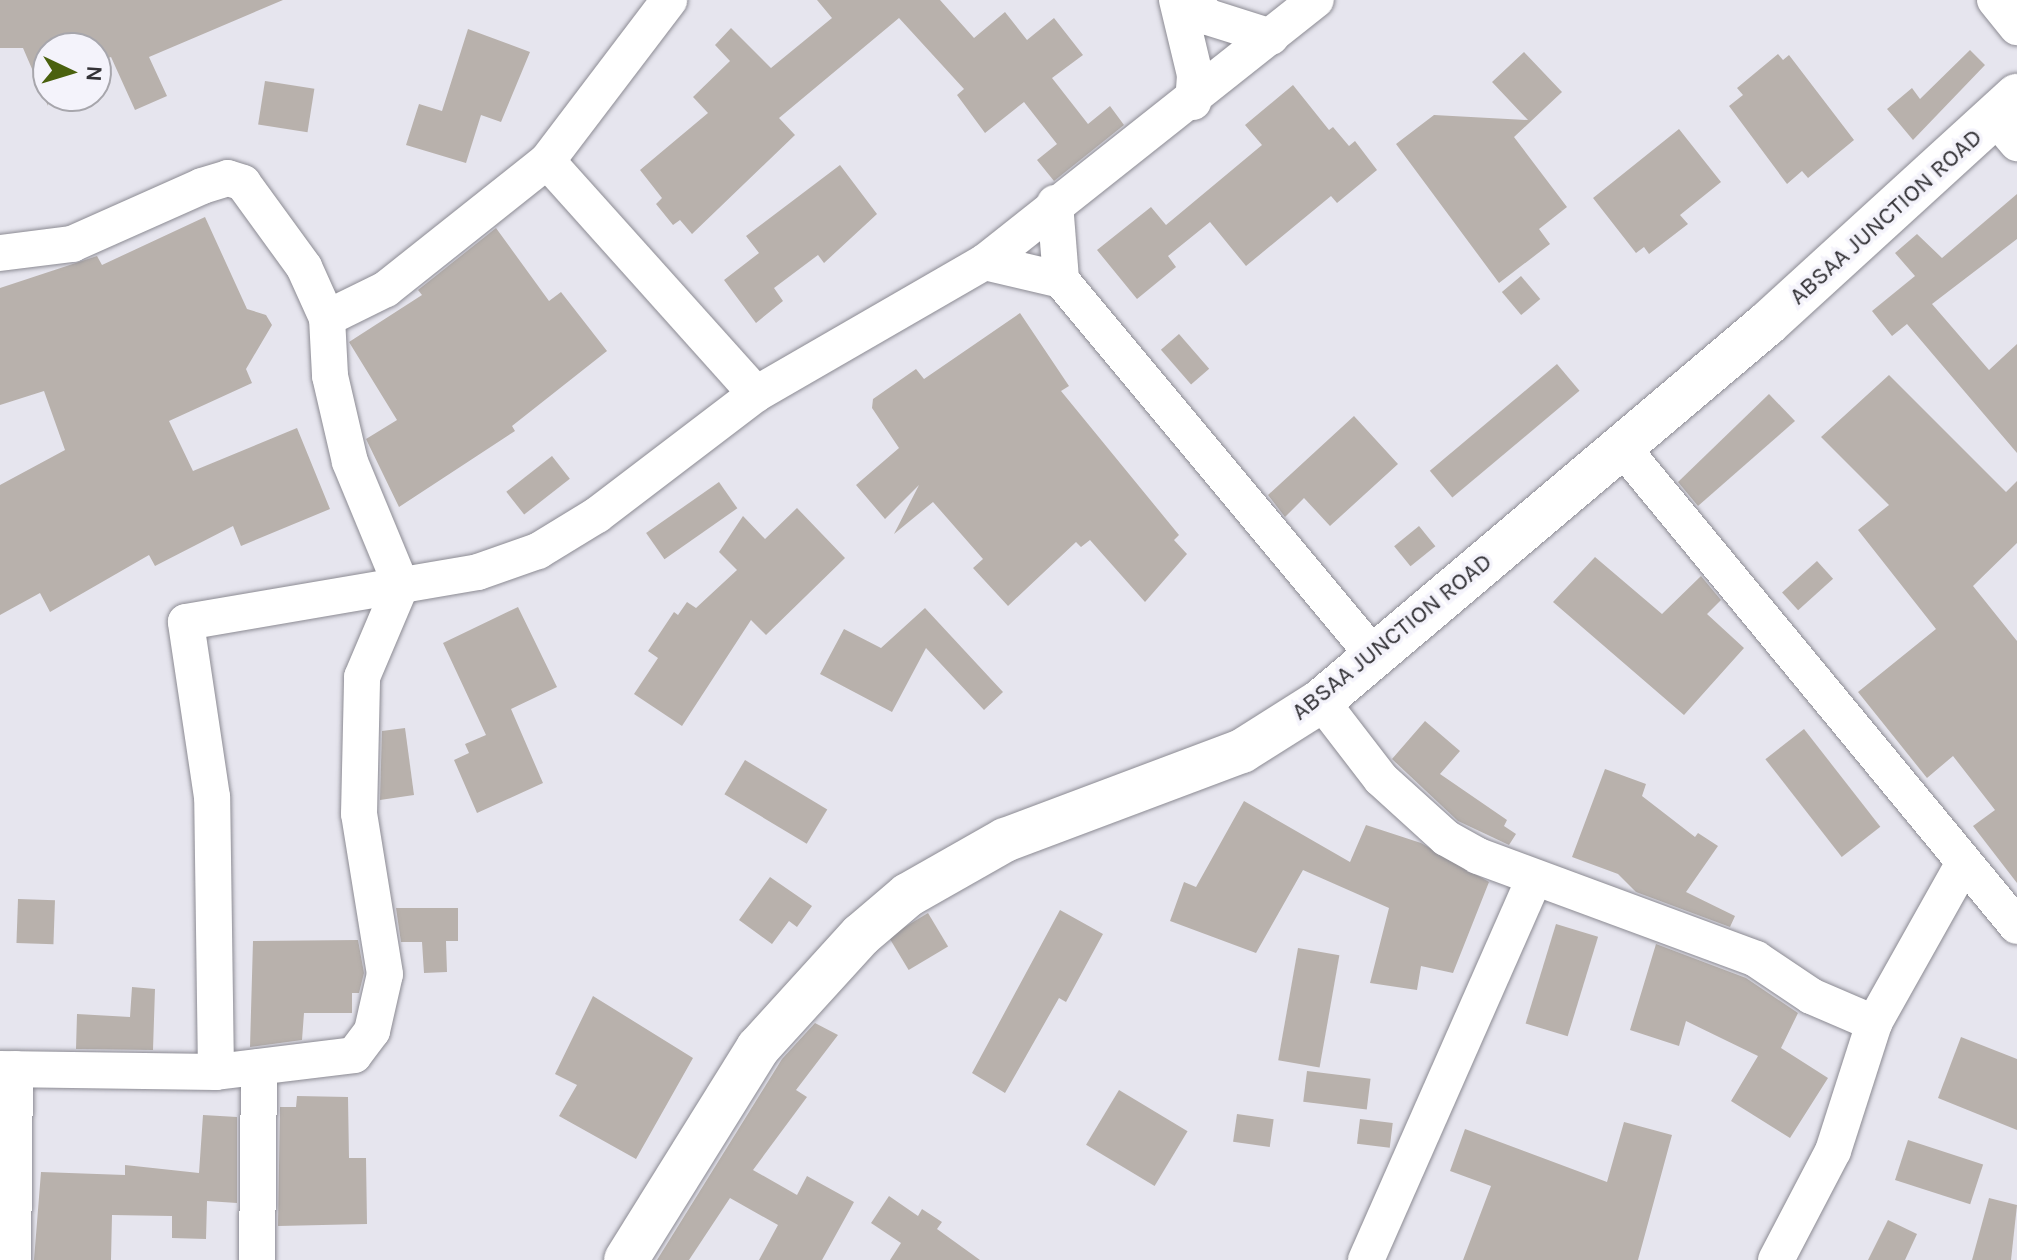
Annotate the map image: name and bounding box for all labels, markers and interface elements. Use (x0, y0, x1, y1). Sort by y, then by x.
north arrow (32, 32, 112, 112)
text: N (80, 65, 107, 82)
street label: ABSAA JUNCTION ROAD (1784, 123, 1988, 311)
street label: ABSAA JUNCTION ROAD (1286, 547, 1498, 727)

